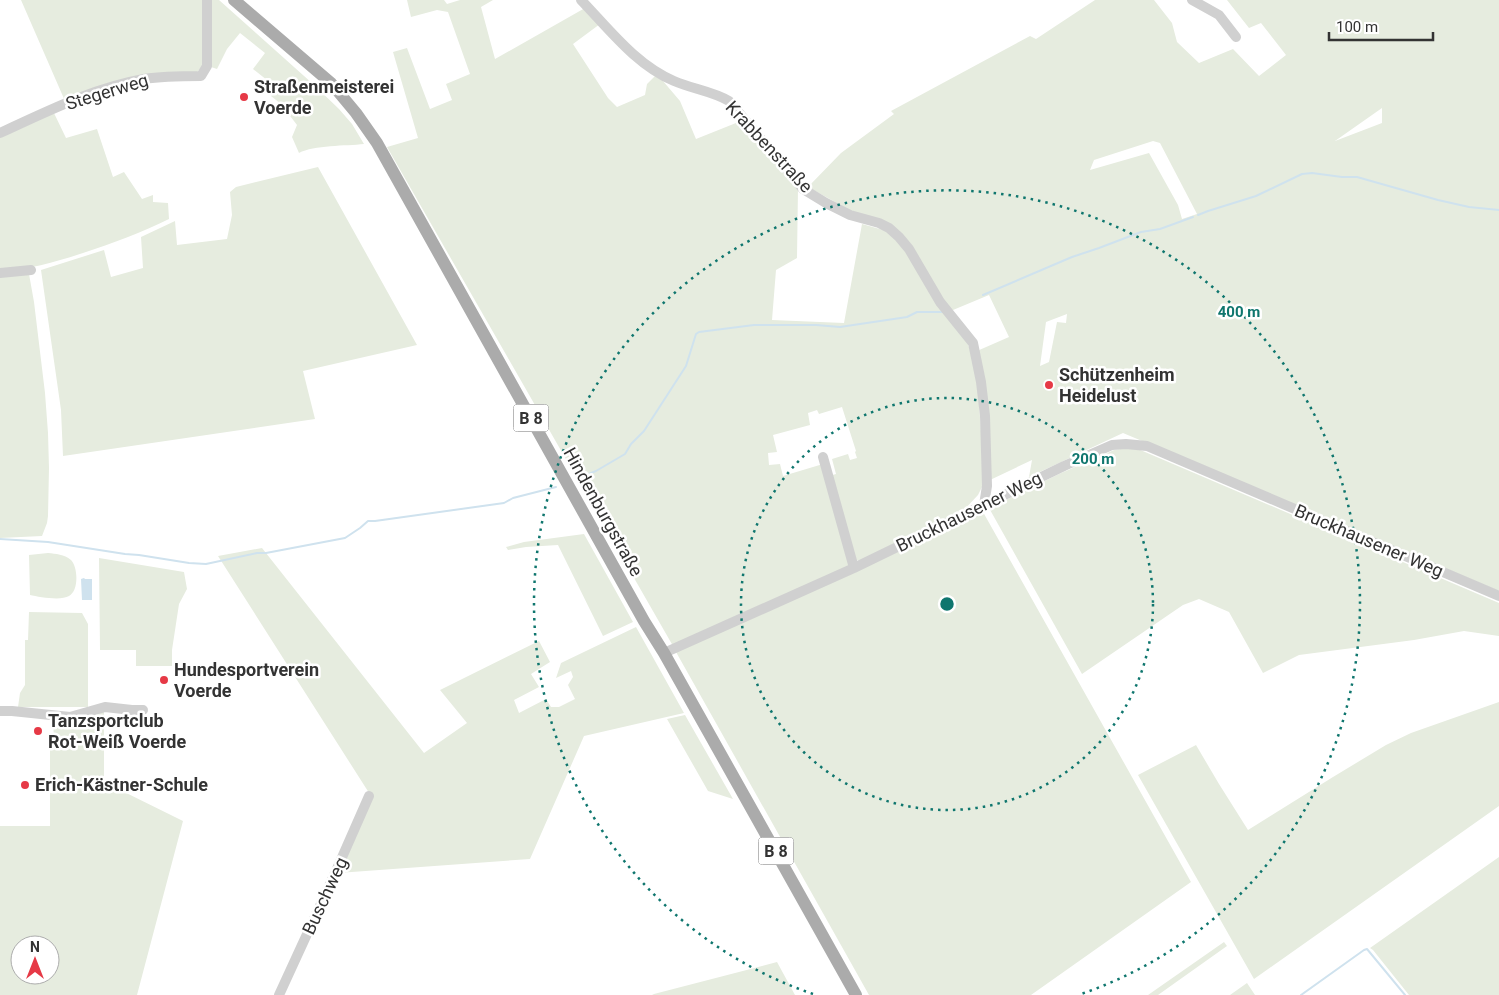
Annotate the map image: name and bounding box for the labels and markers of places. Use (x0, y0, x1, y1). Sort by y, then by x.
place label: Straßenmeisterei Voerde (254, 76, 394, 118)
marker: Straßenmeisterei Voerde (238, 91, 250, 103)
place label: Schützenheim Heidelust (1059, 364, 1175, 406)
marker: Schützenheim Heidelust (1043, 379, 1055, 391)
centre of rings (938, 595, 956, 613)
place label: Hundesportverein Voerde (174, 659, 319, 701)
marker: Hundesportverein Voerde (158, 674, 170, 686)
place label: Tanzsportclub Rot-Weiß Voerde (48, 710, 186, 752)
marker: Tanzsportclub Rot-Weiß Voerde (32, 725, 44, 737)
place label: Erich-Kästner-Schule (35, 774, 208, 795)
marker: Erich-Kästner-Schule (19, 779, 31, 791)

